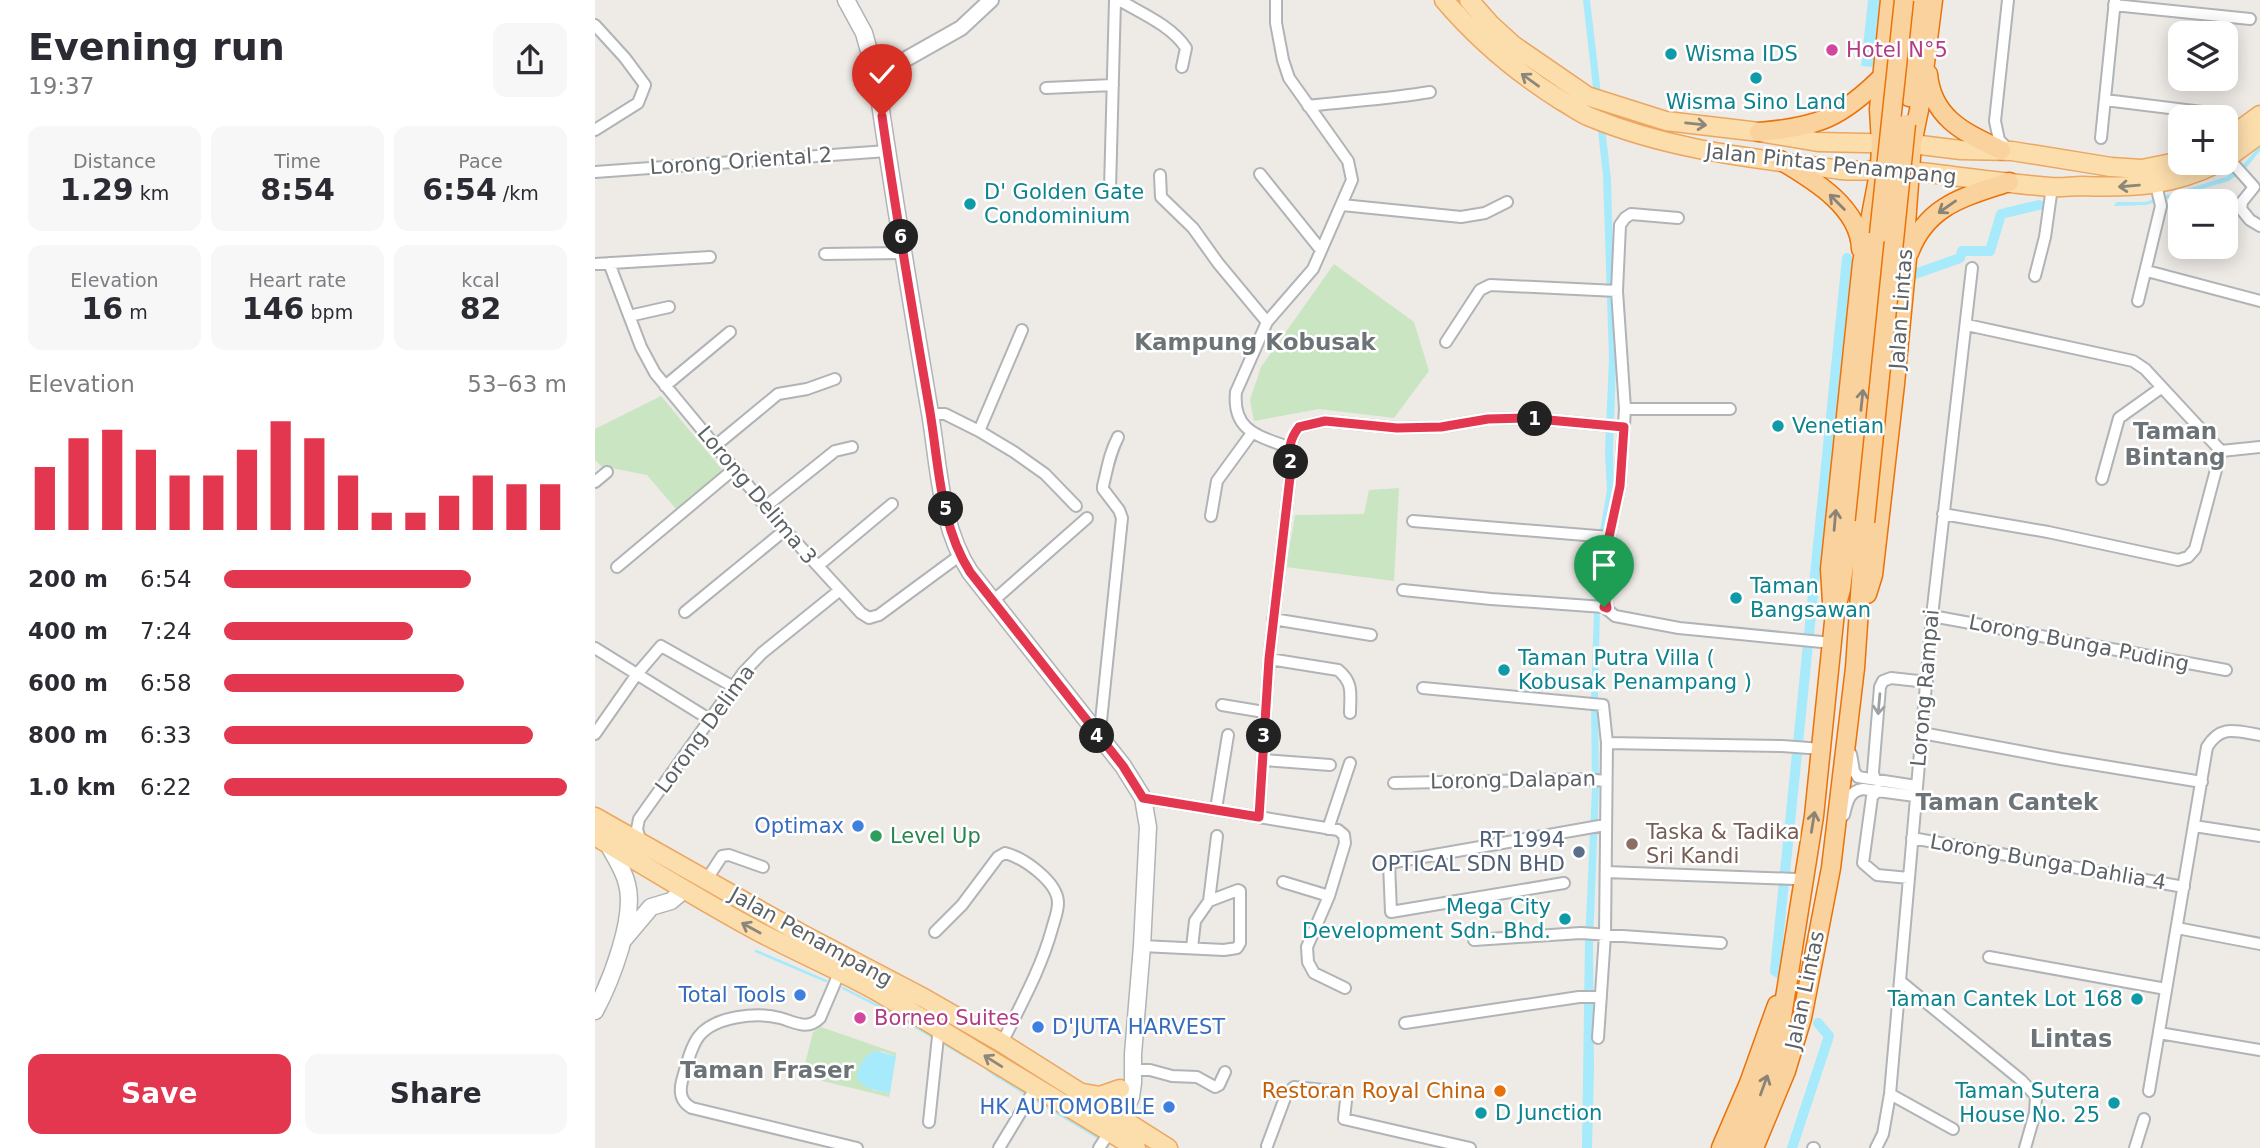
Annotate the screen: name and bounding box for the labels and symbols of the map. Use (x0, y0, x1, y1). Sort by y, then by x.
place label: Hotel N°5 (1846, 38, 1948, 62)
place label: Wisma IDS (1685, 42, 1798, 66)
marker: Hotel N°5 (1824, 42, 1840, 58)
pin (852, 44, 912, 116)
marker: Wisma IDS (1663, 46, 1679, 62)
marker: Wisma Sino Land (1748, 70, 1764, 86)
one-way arrow (1522, 72, 1540, 87)
place label: Wisma Sino Land (1666, 90, 1846, 114)
one-way arrow (1684, 118, 1707, 131)
street label: Jalan Pintas Penampang (1702, 139, 1958, 189)
street label: Lorong Oriental 2 (649, 143, 833, 179)
place label: D' Golden Gate Condominium (984, 180, 1144, 228)
one-way arrow (2119, 180, 2141, 193)
one-way arrow (1828, 194, 1845, 211)
marker: D' Golden Gate Condominium (962, 196, 978, 212)
one-way arrow (1938, 200, 1957, 214)
pin: 6 (883, 219, 919, 254)
street label: Jalan Lintas (1885, 248, 1917, 372)
district label: Kampung Kobusak (1134, 329, 1376, 355)
one-way arrow (1855, 389, 1868, 412)
pin: 1 (1517, 402, 1553, 436)
place label: Venetian (1792, 414, 1884, 438)
marker: Venetian (1770, 418, 1786, 434)
district label: Taman Bintang (2124, 418, 2226, 470)
street label: Lorong Delima 3 (692, 421, 822, 569)
pin: 2 (1273, 444, 1309, 480)
pin: 5 (929, 491, 963, 526)
one-way arrow (1829, 509, 1842, 532)
pin (1574, 535, 1634, 607)
place label: Taman Bangsawan (1749, 574, 1871, 622)
marker: Taman Bangsawan (1728, 590, 1744, 606)
street label: Lorong Rampai (1906, 608, 1944, 768)
street label: Lorong Bunga Puding (1967, 610, 2191, 676)
place label: Taman Putra Villa ( Kobusak Penampang ) (1517, 646, 1752, 694)
street label: Lorong Delima (650, 660, 760, 798)
marker: Taman Putra Villa ( Kobusak Penampang ) (1496, 662, 1512, 678)
one-way arrow (1872, 692, 1885, 715)
pin: 4 (1079, 718, 1115, 754)
pin: 3 (1247, 718, 1281, 754)
street label: Lorong Dalapan (1430, 767, 1596, 793)
district label: Taman Cantek (1916, 789, 2099, 815)
one-way arrow (1806, 811, 1819, 834)
place label: Optimax (754, 814, 844, 838)
marker: Optimax (850, 818, 866, 834)
place label: Taska & Tadika Sri Kandi (1645, 820, 1800, 868)
place label: Level Up (890, 824, 981, 848)
marker: Level Up (868, 828, 884, 844)
place label: RT 1994 OPTICAL SDN BHD (1371, 828, 1565, 876)
street label: Lorong Bunga Dahlia 4 (1928, 829, 2168, 895)
marker: Taska & Tadika Sri Kandi (1624, 836, 1640, 852)
marker: RT 1994 OPTICAL SDN BHD (1571, 844, 1587, 860)
street label: Jalan Penampang (724, 881, 896, 992)
place label: Mega City Development Sdn. Bhd. (1302, 895, 1551, 943)
marker: Mega City Development Sdn. Bhd. (1557, 911, 1573, 927)
one-way arrow (742, 920, 762, 934)
street label: Jalan Lintas (1780, 929, 1829, 1053)
place label: Total Tools (678, 983, 786, 1007)
marker: Total Tools (792, 987, 808, 1003)
place label: Taman Cantek Lot 168 (1886, 987, 2123, 1011)
marker: Taman Cantek Lot 168 (2129, 991, 2145, 1007)
place label: Borneo Suites (874, 1006, 1020, 1030)
marker: Borneo Suites (852, 1010, 868, 1026)
place label: D'JUTA HARVEST (1052, 1015, 1225, 1039)
marker: D'JUTA HARVEST (1030, 1019, 1046, 1035)
district label: Lintas (2030, 1025, 2112, 1053)
one-way arrow (984, 1053, 1004, 1067)
district label: Taman Fraser (680, 1057, 855, 1083)
one-way arrow (1759, 1075, 1772, 1097)
place label: Restoran Royal China (1262, 1079, 1486, 1103)
place label: Taman Sutera House No. 25 (1954, 1079, 2100, 1127)
marker: Restoran Royal China (1492, 1083, 1508, 1099)
place label: HK AUTOMOBILE (979, 1095, 1155, 1119)
marker: Taman Sutera House No. 25 (2106, 1095, 2122, 1111)
marker: HK AUTOMOBILE (1161, 1099, 1177, 1115)
place label: D Junction (1495, 1101, 1602, 1125)
marker: D Junction (1473, 1105, 1489, 1121)

